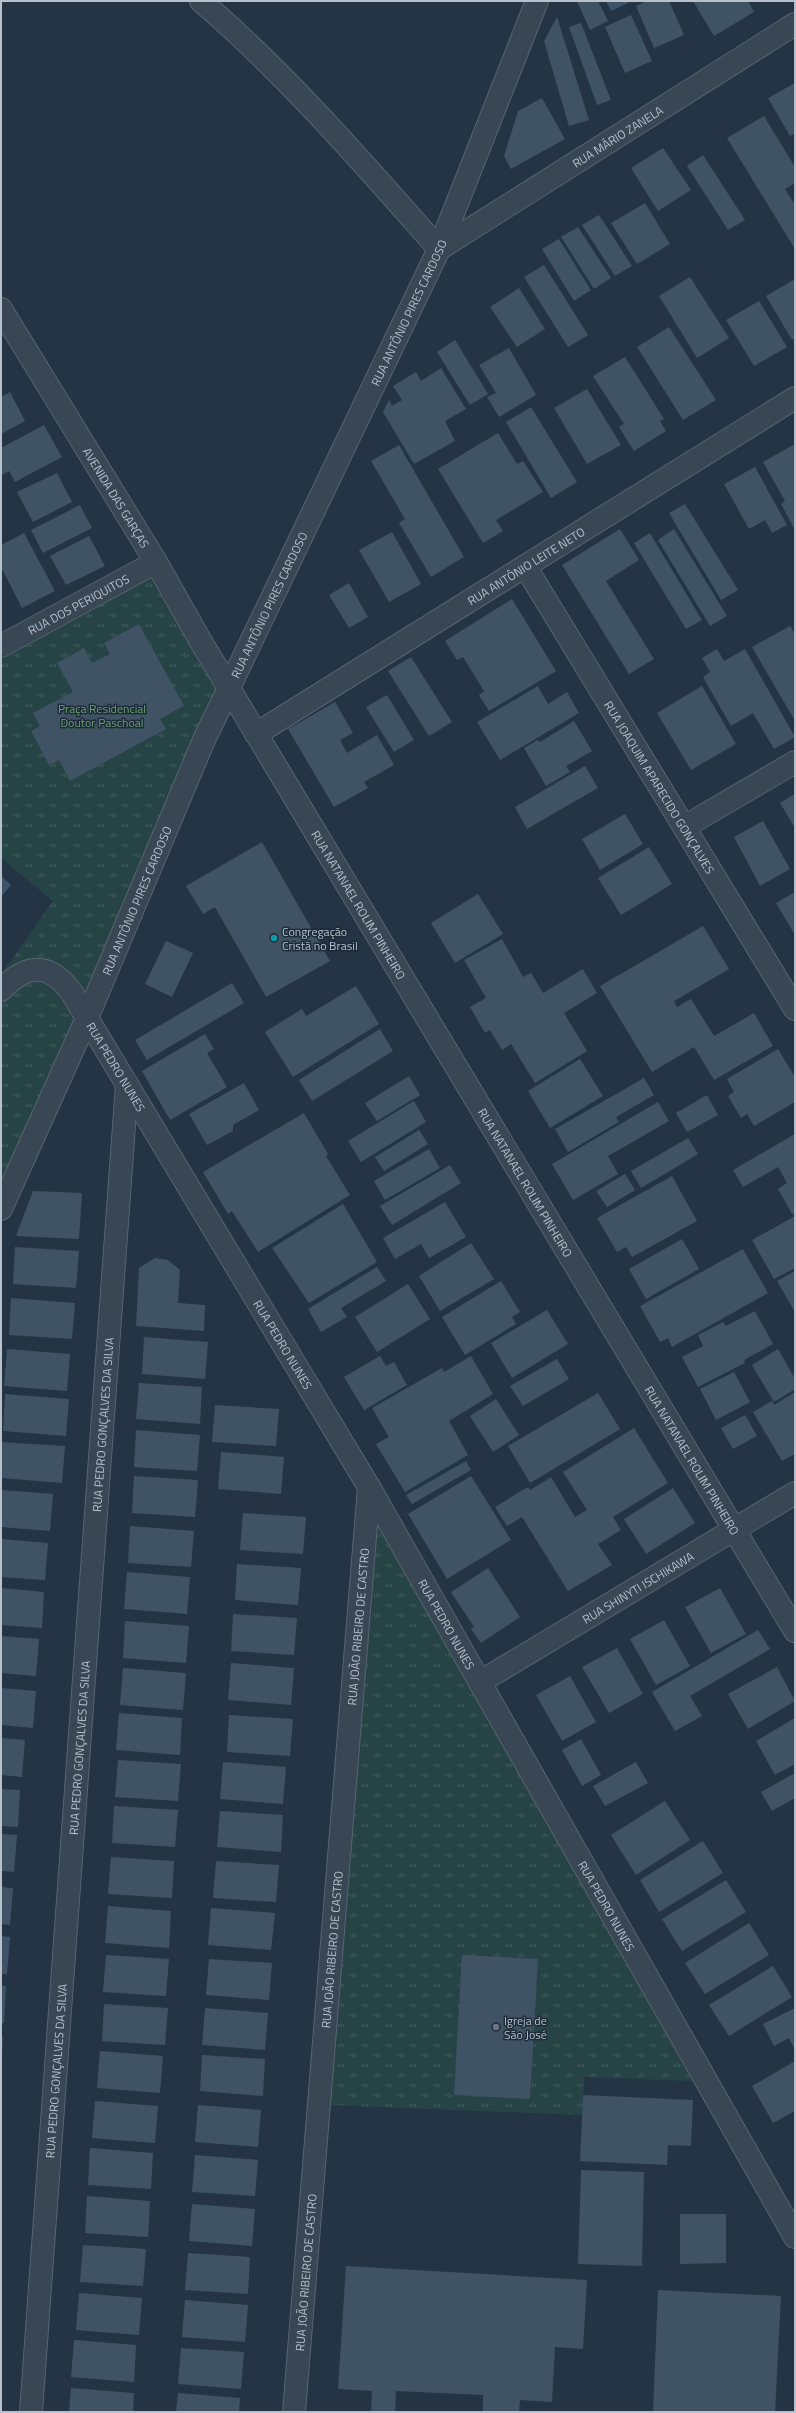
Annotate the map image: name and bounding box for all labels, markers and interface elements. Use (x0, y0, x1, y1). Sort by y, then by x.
street label: RUA MÁRIO ZANELA (568, 100, 667, 172)
street label: RUA ANTÔNIO PIRES CARDOSO (365, 236, 451, 389)
street label: AVENIDA DAS GARÇAS (78, 444, 155, 551)
street label: RUA ANTÔNIO LEITE NETO (463, 522, 588, 610)
street label: RUA ANTÔNIO PIRES CARDOSO (226, 528, 312, 681)
street label: RUA DOS PERIQUITOS (24, 569, 133, 639)
street label: RUA JOAQUIM APARECIDO GONÇALVES (600, 697, 720, 877)
park label: Praça Residencial Doutor Paschoal (58, 699, 146, 732)
street label: RUA ANTÔNIO PIRES CARDOSO (97, 823, 176, 978)
street label: RUA NATANAEL ROLIM PINHEIRO (307, 827, 411, 983)
place label: Congregação Cristã no Brasil (282, 922, 358, 955)
marker: Congregação Cristã no Brasil (269, 933, 279, 943)
street label: RUA PEDRO NUNES (82, 1018, 151, 1115)
street label: RUA NATANAEL ROLIM PINHEIRO (474, 1104, 578, 1261)
street label: RUA PEDRO NUNES (249, 1296, 318, 1393)
street label: RUA PEDRO GONÇALVES DA SILVA (87, 1337, 118, 1513)
street label: RUA NATANAEL ROLIM PINHEIRO (640, 1382, 745, 1538)
street label: RUA SHINYTI ISCHIKAWA (578, 1546, 697, 1628)
street label: RUA JOÃO RIBEIRO DE CASTRO (342, 1547, 374, 1706)
street label: RUA PEDRO NUNES (414, 1575, 480, 1673)
street label: RUA PEDRO GONÇALVES DA SILVA (63, 1660, 95, 1836)
street label: RUA PEDRO NUNES (574, 1857, 640, 1955)
street label: RUA JOÃO RIBEIRO DE CASTRO (316, 1870, 347, 2029)
street label: RUA PEDRO GONÇALVES DA SILVA (40, 1983, 71, 2159)
place label: Igreja de São José (504, 2011, 547, 2044)
marker: Igreja de São José (491, 2022, 501, 2032)
street label: RUA JOÃO RIBEIRO DE CASTRO (289, 2193, 321, 2352)

